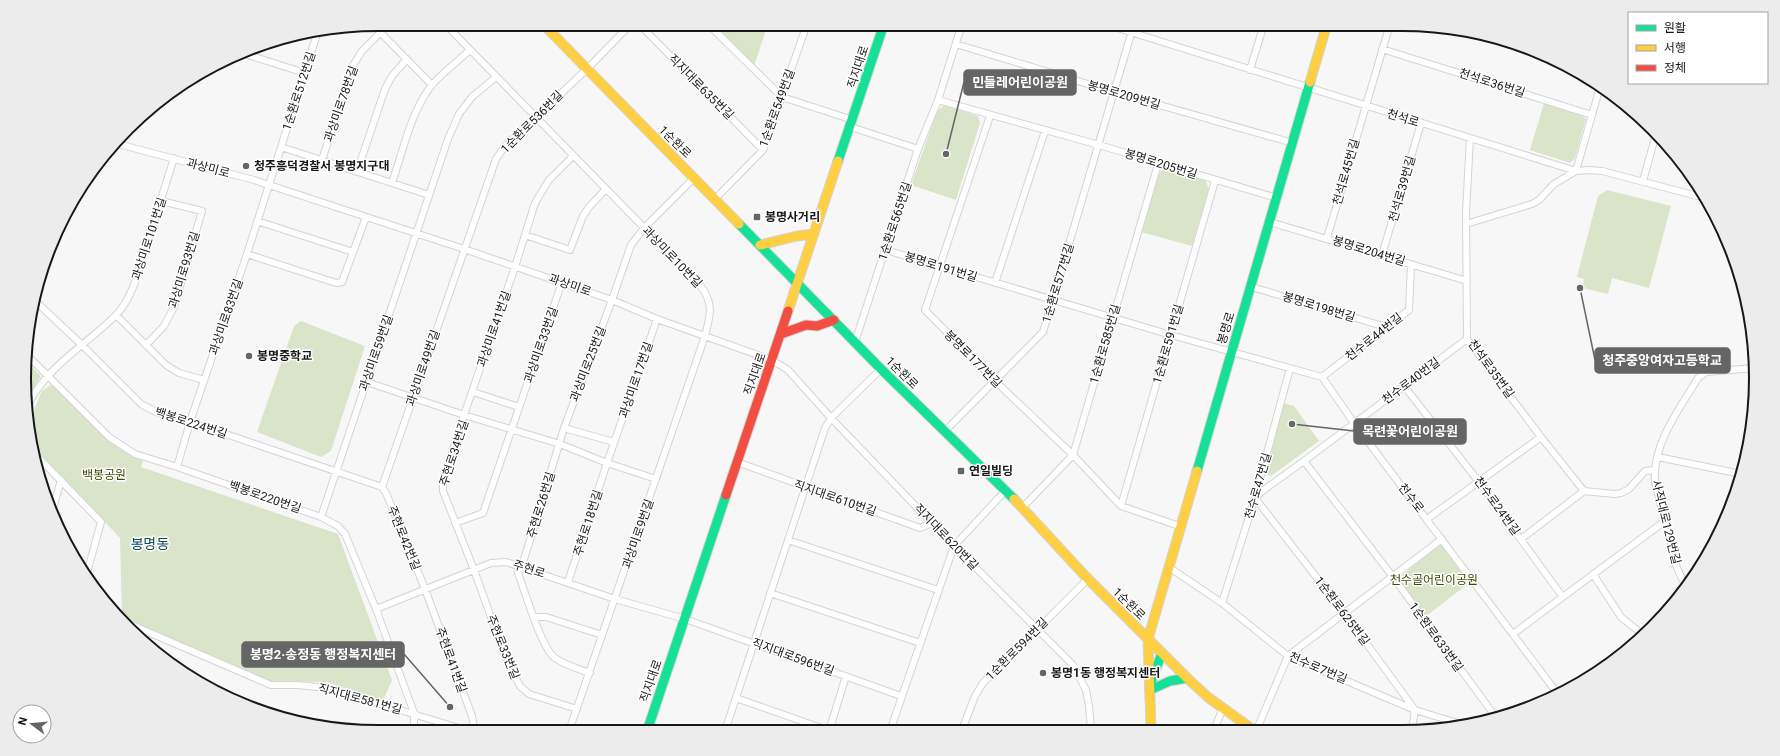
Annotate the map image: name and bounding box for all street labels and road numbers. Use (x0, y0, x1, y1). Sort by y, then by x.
street label: 직지대로 (845, 44, 871, 90)
street label: 1순환로512번길 (280, 50, 318, 132)
street label: 직지대로635번길 (665, 51, 737, 123)
street label: 과상미로78번길 (321, 64, 361, 144)
street label: 천석로36번길 (1457, 66, 1527, 100)
street label: 1순환로549번길 (756, 67, 798, 149)
street label: 봉명로209번길 (1086, 78, 1162, 112)
street label: 1순환로536번길 (498, 88, 566, 156)
street label: 천석로 (1385, 106, 1421, 130)
street label: 1순환로 (656, 123, 694, 161)
street label: 천석로45번길 (1330, 137, 1362, 207)
street label: 봉명로205번길 (1123, 146, 1199, 182)
street label: 천석로39번길 (1386, 154, 1418, 224)
street label: 과상미로 (185, 156, 231, 180)
street label: 1순환로565번길 (876, 180, 914, 262)
street label: 과상미로101번길 (129, 196, 169, 282)
street label: 과상미로10번길 (639, 223, 705, 291)
street label: 과상미로93번길 (166, 230, 202, 310)
street label: 봉명로204번길 (1331, 233, 1407, 269)
street label: 1순환로577번길 (1039, 242, 1077, 324)
street label: 봉명로191번길 (903, 249, 979, 285)
street label: 과상미로 (547, 271, 593, 299)
street label: 과상미로83번길 (206, 277, 246, 357)
street label: 과상미로41번길 (474, 289, 514, 369)
street label: 봉명로198번길 (1281, 289, 1357, 325)
street label: 1순환로585번길 (1087, 303, 1123, 385)
street label: 1순환로591번길 (1150, 303, 1186, 385)
street label: 과상미로33번길 (521, 305, 561, 385)
street label: 봉명로 (1214, 310, 1238, 346)
street label: 천수로44번길 (1343, 310, 1405, 364)
street label: 과상미로59번길 (356, 313, 396, 393)
street label: 과상미로25번길 (567, 324, 609, 404)
street label: 봉명로177번길 (941, 327, 1005, 391)
street label: 과상미로49번길 (403, 328, 443, 408)
street label: 천석로35번길 (1465, 337, 1517, 401)
street label: 과상미로17번길 (616, 340, 656, 420)
street label: 직지대로 (741, 351, 769, 397)
street label: 1순환로 (883, 354, 921, 392)
street label: 천수로40번길 (1379, 355, 1443, 407)
street label: 백봉로224번길 (153, 405, 229, 441)
street label: 주현로34번길 (437, 418, 471, 488)
street label: 천수로47번길 (1242, 451, 1274, 521)
street label: 주현로26번길 (524, 470, 558, 540)
street label: 천수로24번길 (1471, 474, 1523, 538)
street label: 직지대로610번길 (792, 477, 878, 519)
street label: 백봉로220번길 (227, 478, 303, 516)
street label: 사직대로129번길 (1649, 478, 1683, 566)
street label: 천수로 (1395, 481, 1427, 515)
street label: 주현로18번길 (571, 488, 605, 558)
street label: 과상미로9번길 (619, 497, 657, 571)
street label: 직지대로620번길 (911, 501, 981, 573)
street label: 주현로42번길 (385, 504, 423, 572)
street label: 주현로 (511, 557, 547, 581)
street label: 1순환로625번길 (1312, 574, 1372, 648)
street label: 1순환로 (1110, 585, 1148, 623)
street label: 1순환로633번길 (1406, 600, 1466, 674)
street label: 주현로33번길 (484, 613, 522, 681)
street label: 1순환로594번길 (983, 615, 1051, 683)
street label: 주현로41번길 (433, 625, 469, 695)
street label: 직지대로596번길 (750, 636, 836, 678)
street label: 천수로7번길 (1287, 649, 1349, 687)
street label: 직지대로 (637, 658, 665, 704)
street label: 직지대로581번길 (316, 681, 404, 717)

